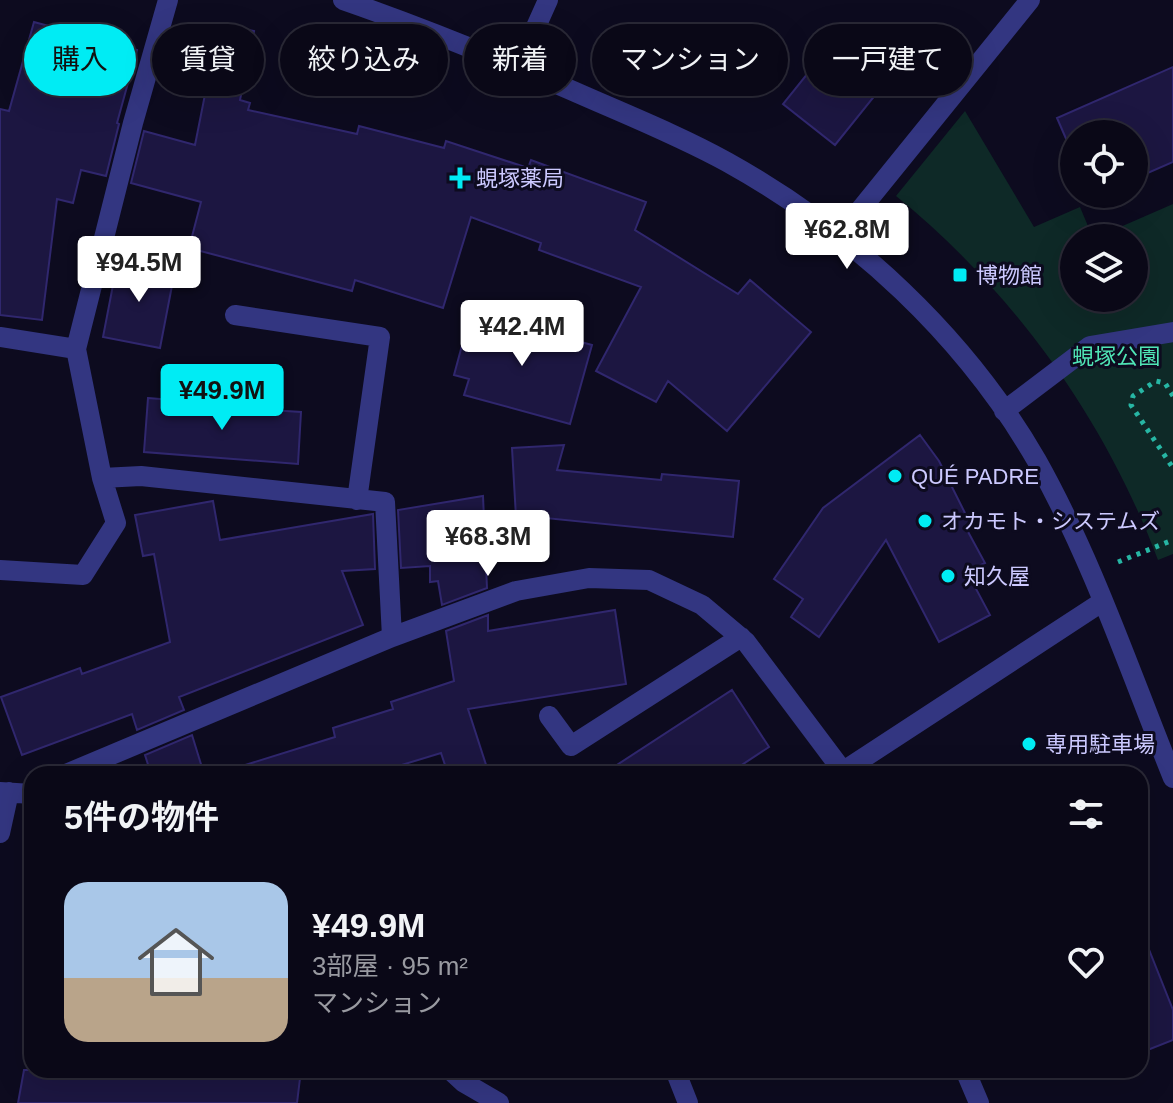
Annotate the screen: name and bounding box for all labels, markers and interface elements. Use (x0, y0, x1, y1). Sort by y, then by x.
chip: 購入 (24, 24, 136, 96)
chip: 賃貸 (152, 24, 264, 96)
chip: 絞り込み (280, 24, 448, 96)
chip: 新着 (464, 24, 576, 96)
chip: マンション (592, 24, 788, 96)
chip: 一戸建て (804, 24, 972, 96)
map controls (1060, 120, 1148, 312)
button: locate (1060, 120, 1148, 208)
place label: 蜆塚薬局 (476, 166, 564, 191)
marker: 蜆塚薬局 (451, 169, 469, 187)
pin: ¥62.8M (782, 203, 912, 271)
text: ¥62.8M (804, 214, 890, 244)
button: layers (1060, 224, 1148, 312)
pin: ¥94.5M (74, 236, 204, 304)
text: ¥94.5M (96, 247, 182, 277)
place label: 博物館 (976, 263, 1042, 288)
marker: 博物館 (951, 266, 969, 284)
pin: ¥42.4M (457, 300, 587, 368)
text: ¥42.4M (479, 311, 565, 341)
park label: 蜆塚公園 (1072, 344, 1160, 369)
pin: ¥49.9M (157, 364, 287, 432)
text: ¥49.9M (179, 375, 265, 405)
place label: QUÉ PADRE (911, 464, 1039, 489)
marker: QUÉ PADRE (886, 467, 904, 485)
place label: オカモト・システムズ (941, 509, 1160, 534)
pin: ¥68.3M (423, 510, 553, 578)
marker: オカモト・システムズ (916, 512, 934, 530)
text: ¥68.3M (445, 521, 531, 551)
place label: 知久屋 (964, 564, 1030, 589)
marker: 知久屋 (939, 567, 957, 585)
place label: 専用駐車場 (1045, 732, 1155, 757)
marker: 専用駐車場 (1020, 735, 1038, 753)
icon: filters (1064, 792, 1108, 836)
text: 5件の物件 (64, 798, 219, 836)
text: ¥49.9M (312, 906, 425, 944)
icon: home (128, 914, 224, 1010)
icon: heart (1064, 940, 1108, 984)
text: 3部屋 · 95 m² (312, 951, 468, 981)
text: マンション (312, 988, 442, 1018)

